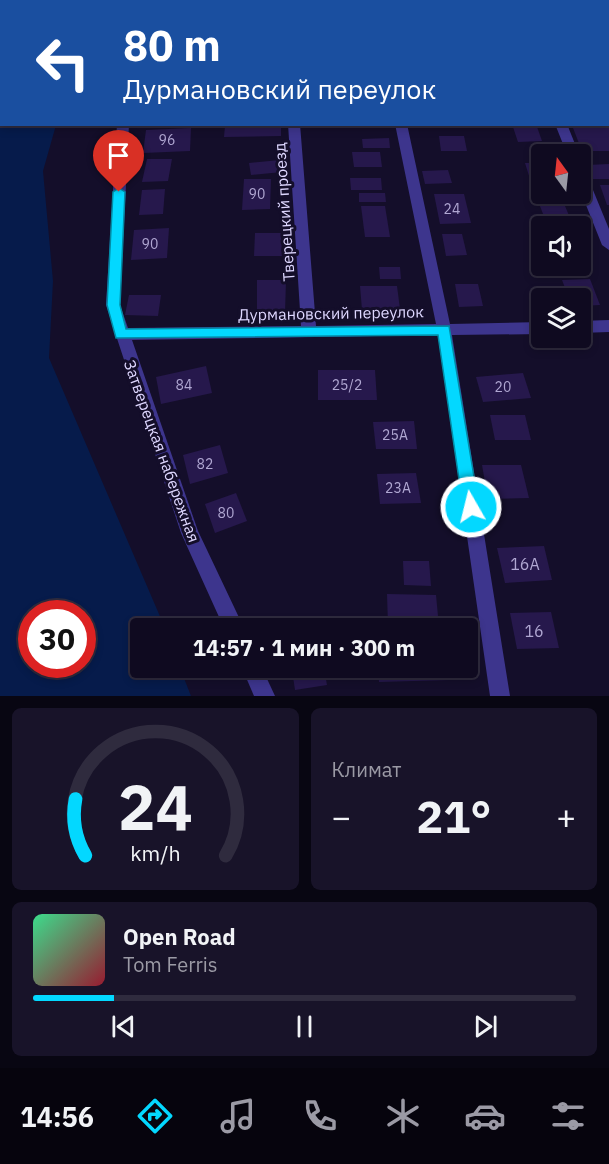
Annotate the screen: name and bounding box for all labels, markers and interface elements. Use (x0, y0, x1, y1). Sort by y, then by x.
text: 80 m (123, 18, 221, 73)
icon: left (24, 24, 102, 102)
text: Дурмановский переулок (123, 71, 436, 106)
pin (93, 130, 144, 192)
house number: 96 (159, 131, 175, 149)
icon: arrive (102, 139, 135, 172)
street label: Тверецкий проезд (269, 142, 299, 282)
north arrow (531, 144, 591, 204)
map controls (531, 144, 591, 348)
house number: 90 (249, 185, 265, 203)
house number: 24 (444, 200, 460, 218)
button: sound (531, 216, 591, 276)
house number: 90 (142, 235, 158, 253)
button: layers (531, 288, 591, 348)
street label: Дурмановский переулок (238, 301, 424, 325)
street label: Затверецкая набережная (120, 357, 204, 545)
house number: 84 (176, 376, 192, 394)
house number: 25/2 (332, 376, 362, 394)
house number: 20 (495, 378, 511, 396)
house number: 25А (382, 426, 408, 444)
house number: 82 (197, 455, 213, 473)
position arrow (439, 475, 503, 539)
house number: 23А (385, 479, 411, 497)
house number: 80 (218, 504, 234, 522)
house number: 16А (510, 554, 540, 574)
speed limit sign: 30 (18, 600, 96, 678)
house number: 16 (524, 621, 544, 641)
text: 14:57 · 1 мин · 300 m (193, 633, 415, 662)
text: Климат (332, 756, 402, 783)
text: 24 (118, 766, 193, 847)
text: 21° (416, 787, 491, 845)
text: − (332, 795, 351, 838)
text: + (556, 795, 576, 838)
text: km/h (130, 839, 180, 867)
text: Open Road (123, 922, 236, 951)
text: Tom Ferris (123, 951, 218, 978)
icon: previous (107, 1010, 140, 1043)
icon: pause (288, 1010, 321, 1043)
icon: next (469, 1010, 502, 1043)
icon: directions (134, 1095, 176, 1137)
icon: music (217, 1095, 259, 1137)
icon: phone (299, 1095, 341, 1137)
icon: climate (382, 1095, 424, 1137)
icon: car (464, 1095, 506, 1137)
icon: filters (547, 1095, 589, 1137)
text: 14:56 (20, 1099, 94, 1134)

